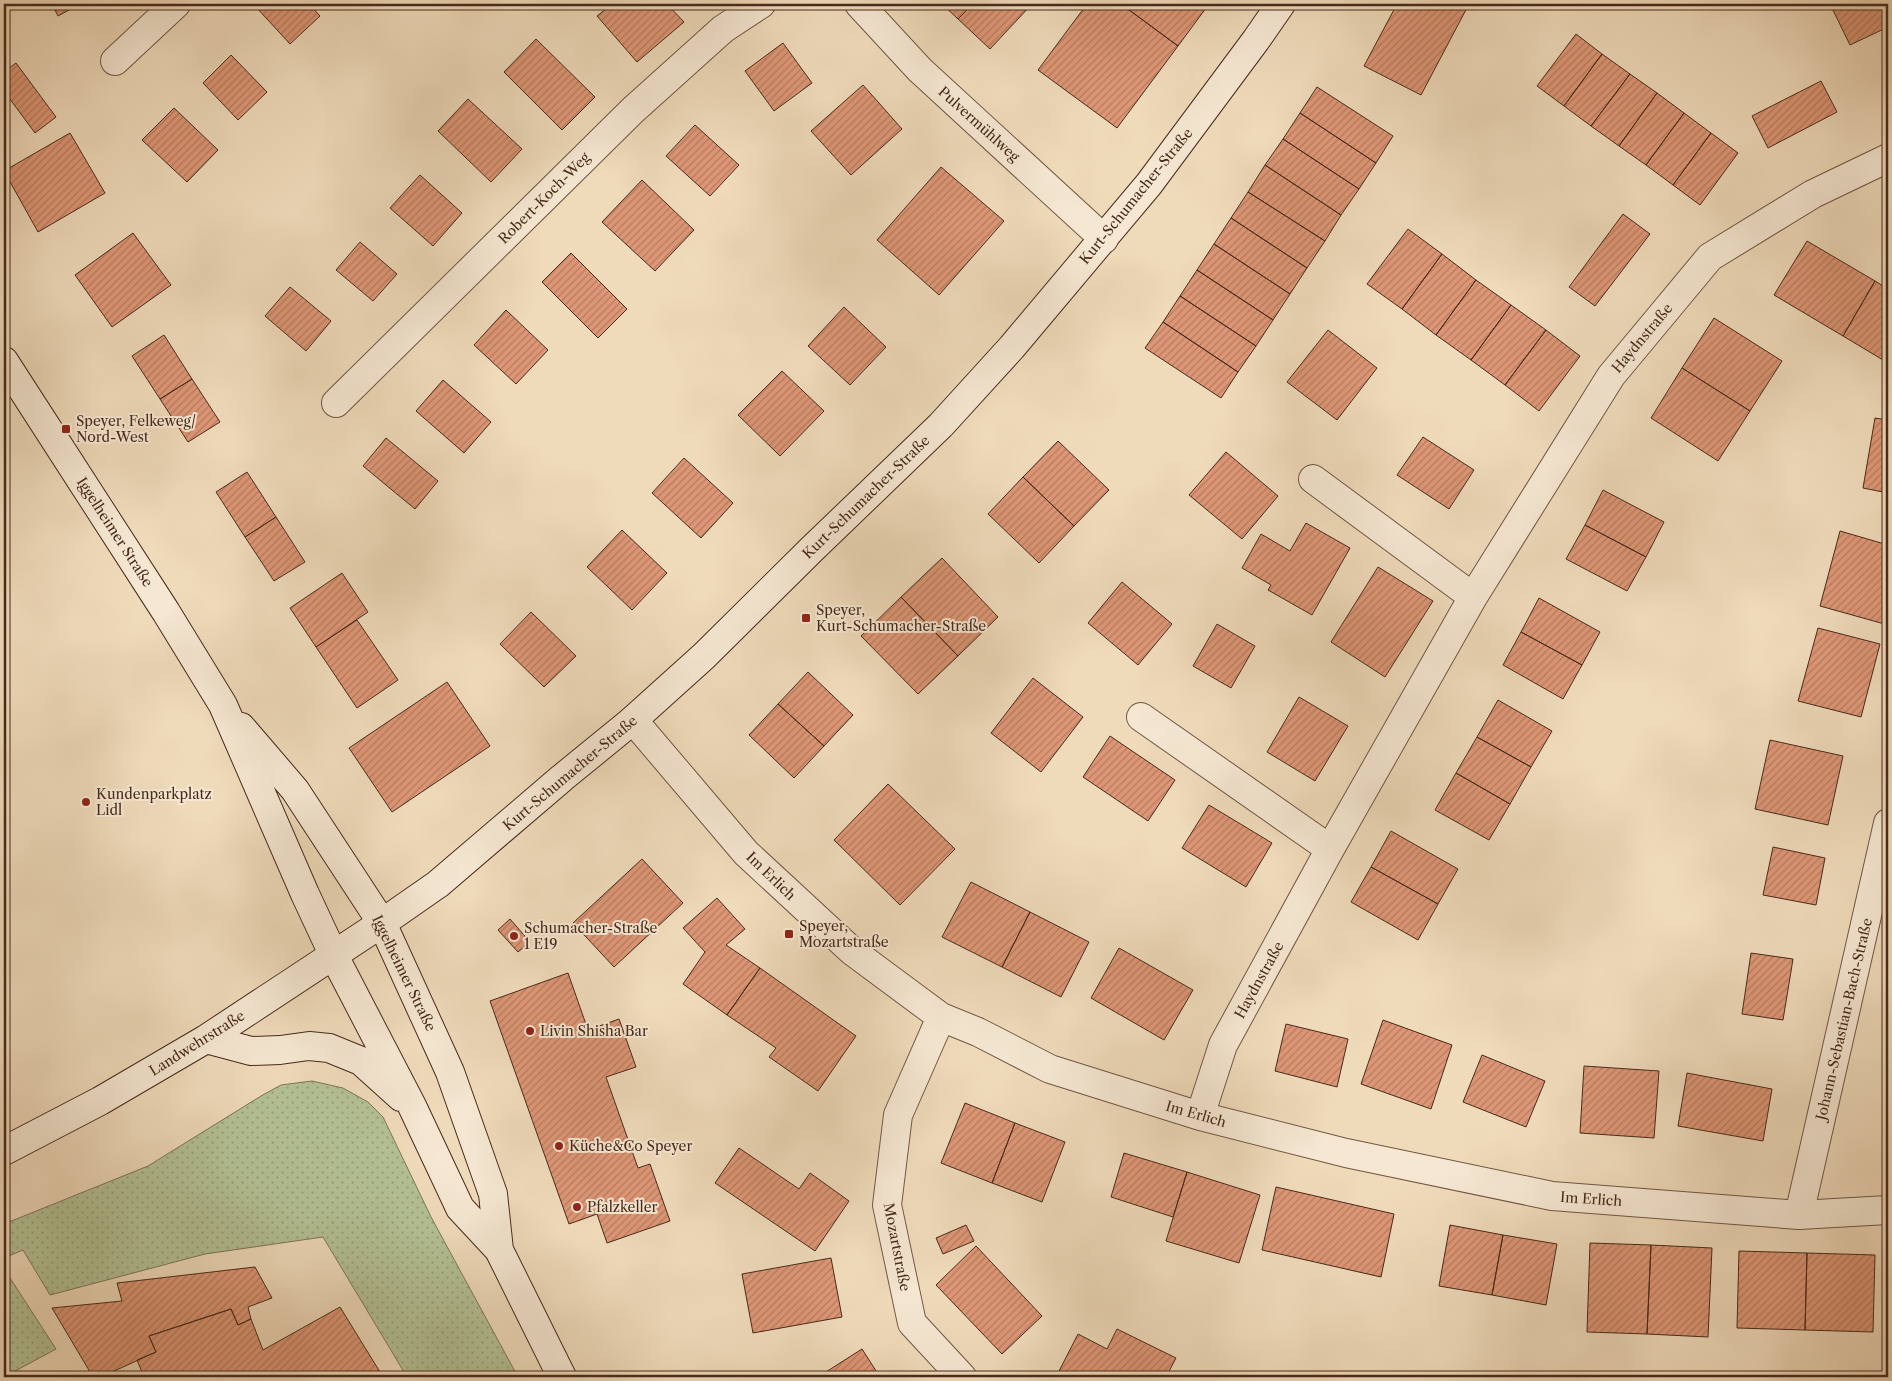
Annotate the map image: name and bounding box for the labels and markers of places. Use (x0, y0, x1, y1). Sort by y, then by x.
place label: Speyer, Felkeweg/ Nord-West (76, 412, 196, 446)
marker: Speyer, Felkeweg/ Nord-West (60, 423, 72, 435)
place label: Speyer, Kurt-Schumacher-Straße (816, 601, 986, 635)
marker: Speyer, Kurt-Schumacher-Straße (800, 612, 812, 624)
place label: Kundenparkplatz Lidl (96, 785, 212, 819)
marker: Kundenparkplatz Lidl (80, 796, 92, 808)
place label: Speyer, Mozartstraße (799, 917, 889, 951)
place label: Schumacher-Straße 1 E19 (524, 919, 658, 953)
marker: Speyer, Mozartstraße (783, 928, 795, 940)
marker: Schumacher-Straße 1 E19 (508, 930, 520, 942)
place label: Livin Shisha Bar (540, 1022, 648, 1040)
marker: Livin Shisha Bar (524, 1025, 536, 1037)
place label: Küche&Co Speyer (569, 1137, 692, 1155)
marker: Küche&Co Speyer (553, 1140, 565, 1152)
place label: Pfalzkeller (587, 1198, 658, 1216)
marker: Pfalzkeller (571, 1201, 583, 1213)

